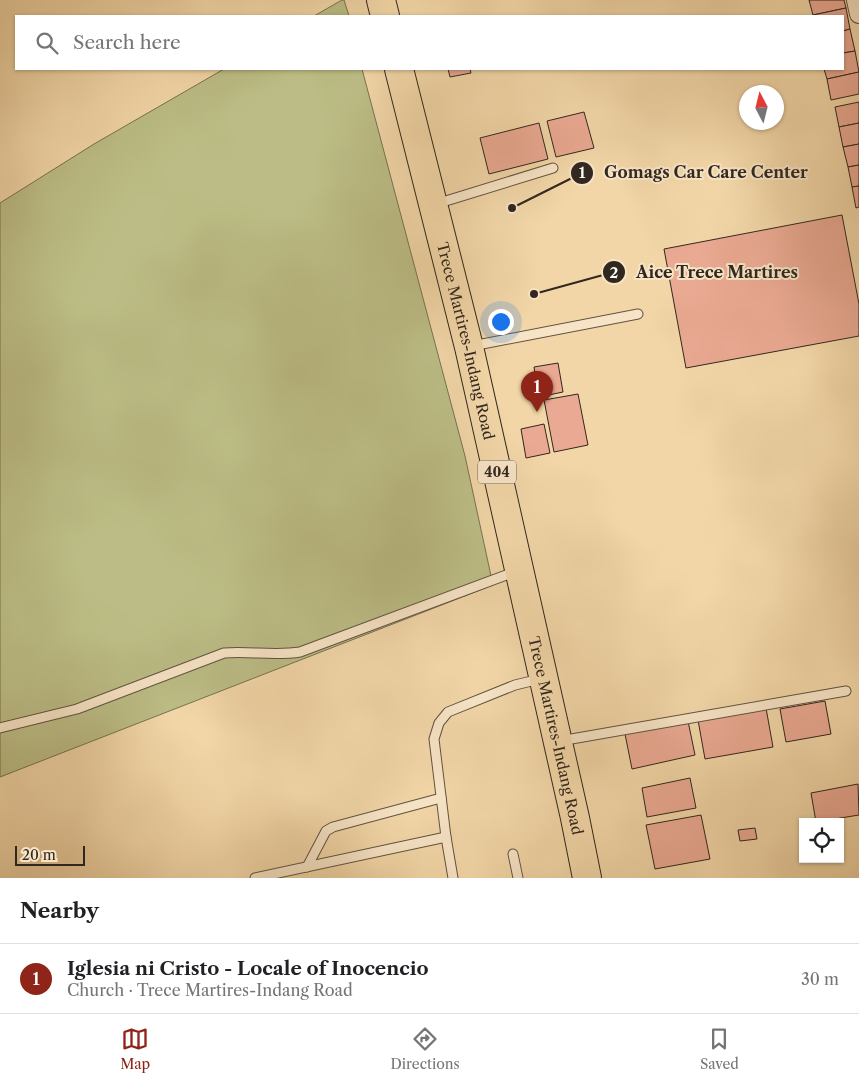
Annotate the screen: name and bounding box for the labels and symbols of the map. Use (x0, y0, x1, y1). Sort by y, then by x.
north arrow (739, 85, 784, 130)
callout: Gomags Car Care Center (569, 157, 818, 188)
text: Gomags Car Care Center (604, 162, 808, 182)
text: 1 (579, 163, 586, 182)
street label: Trece Martires-Indang Road (433, 240, 499, 441)
callout: Aice Trece Martires (601, 257, 808, 288)
text: Aice Trece Martires (635, 262, 798, 282)
text: 2 (610, 263, 619, 282)
your location (488, 309, 514, 335)
pin: 1 (521, 371, 553, 412)
road number: 404 (478, 461, 516, 484)
street label: Trece Martires-Indang Road (525, 635, 588, 836)
scale bar (15, 843, 85, 866)

